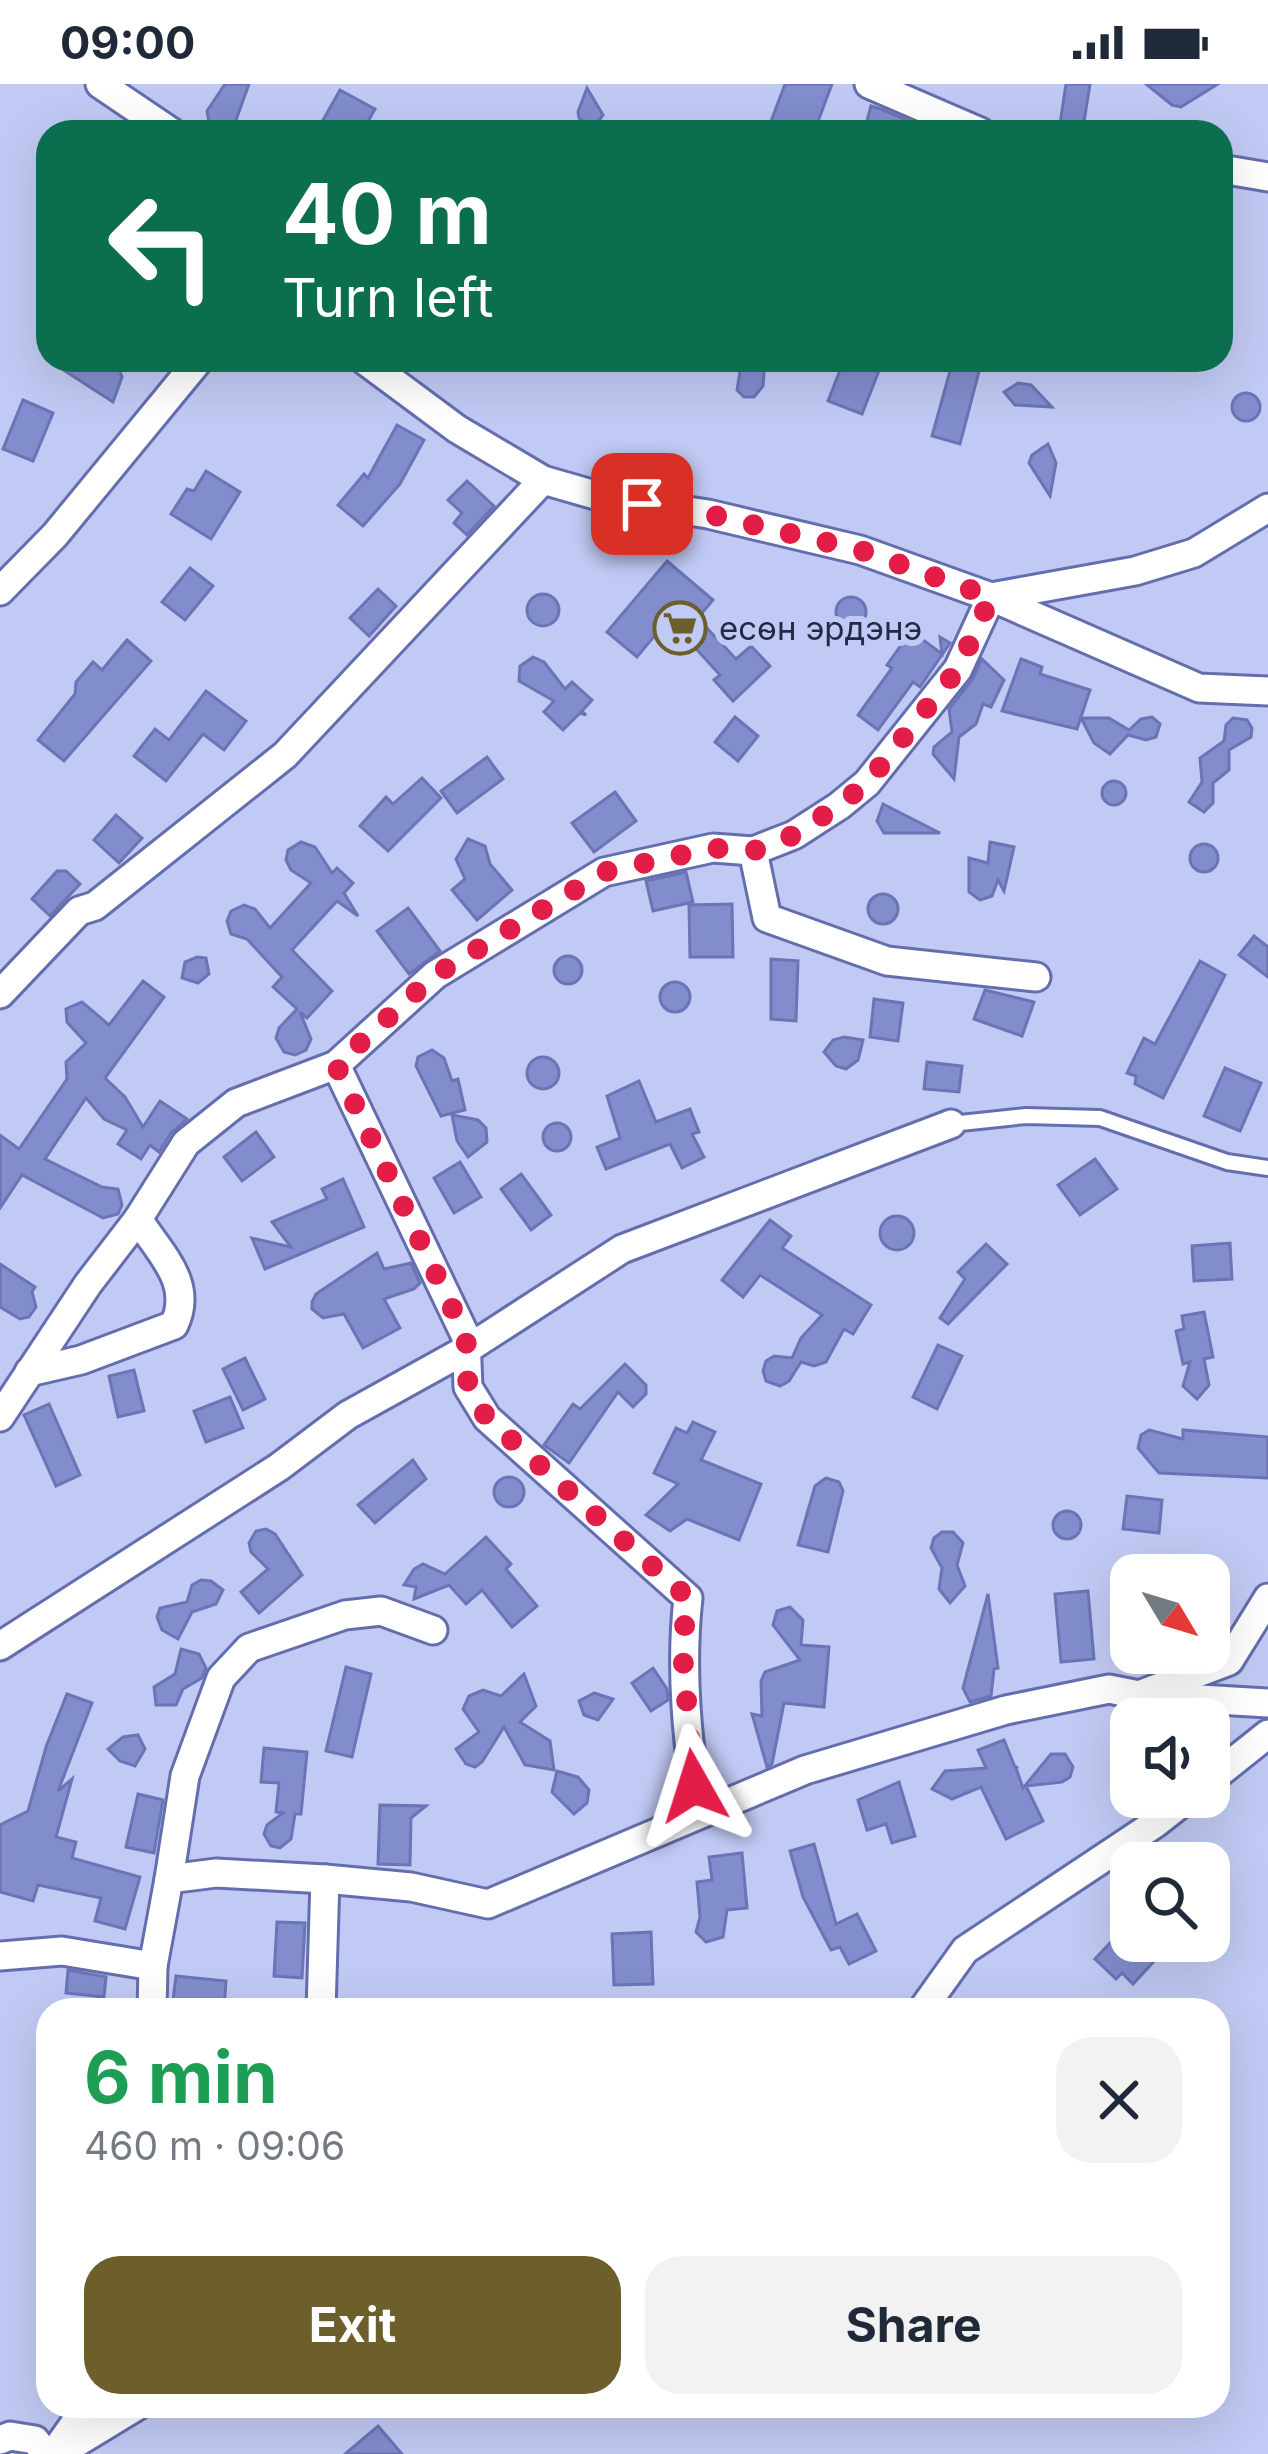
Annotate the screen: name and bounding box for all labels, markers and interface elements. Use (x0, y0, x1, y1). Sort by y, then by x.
text: 09:00 (60, 15, 195, 70)
text: 40 m (282, 163, 492, 264)
icon: left (84, 168, 240, 324)
text: Turn left (282, 265, 493, 330)
pin (591, 453, 693, 555)
icon: arrive (609, 471, 675, 537)
supermarket icon: есөн эрдэнэ (652, 600, 708, 656)
place label: есөн эрдэнэ (719, 608, 922, 648)
north arrow (1110, 1554, 1230, 1674)
map controls (1110, 1554, 1230, 1962)
button: sound (1110, 1698, 1230, 1818)
position arrow (631, 1723, 757, 1849)
button: search (1110, 1842, 1230, 1962)
text: 6 min (84, 2033, 278, 2120)
button: close (1056, 2037, 1182, 2163)
text: 460 m · 09:06 (84, 2122, 345, 2169)
button: Exit (84, 2256, 621, 2394)
button: Share (645, 2256, 1182, 2394)

